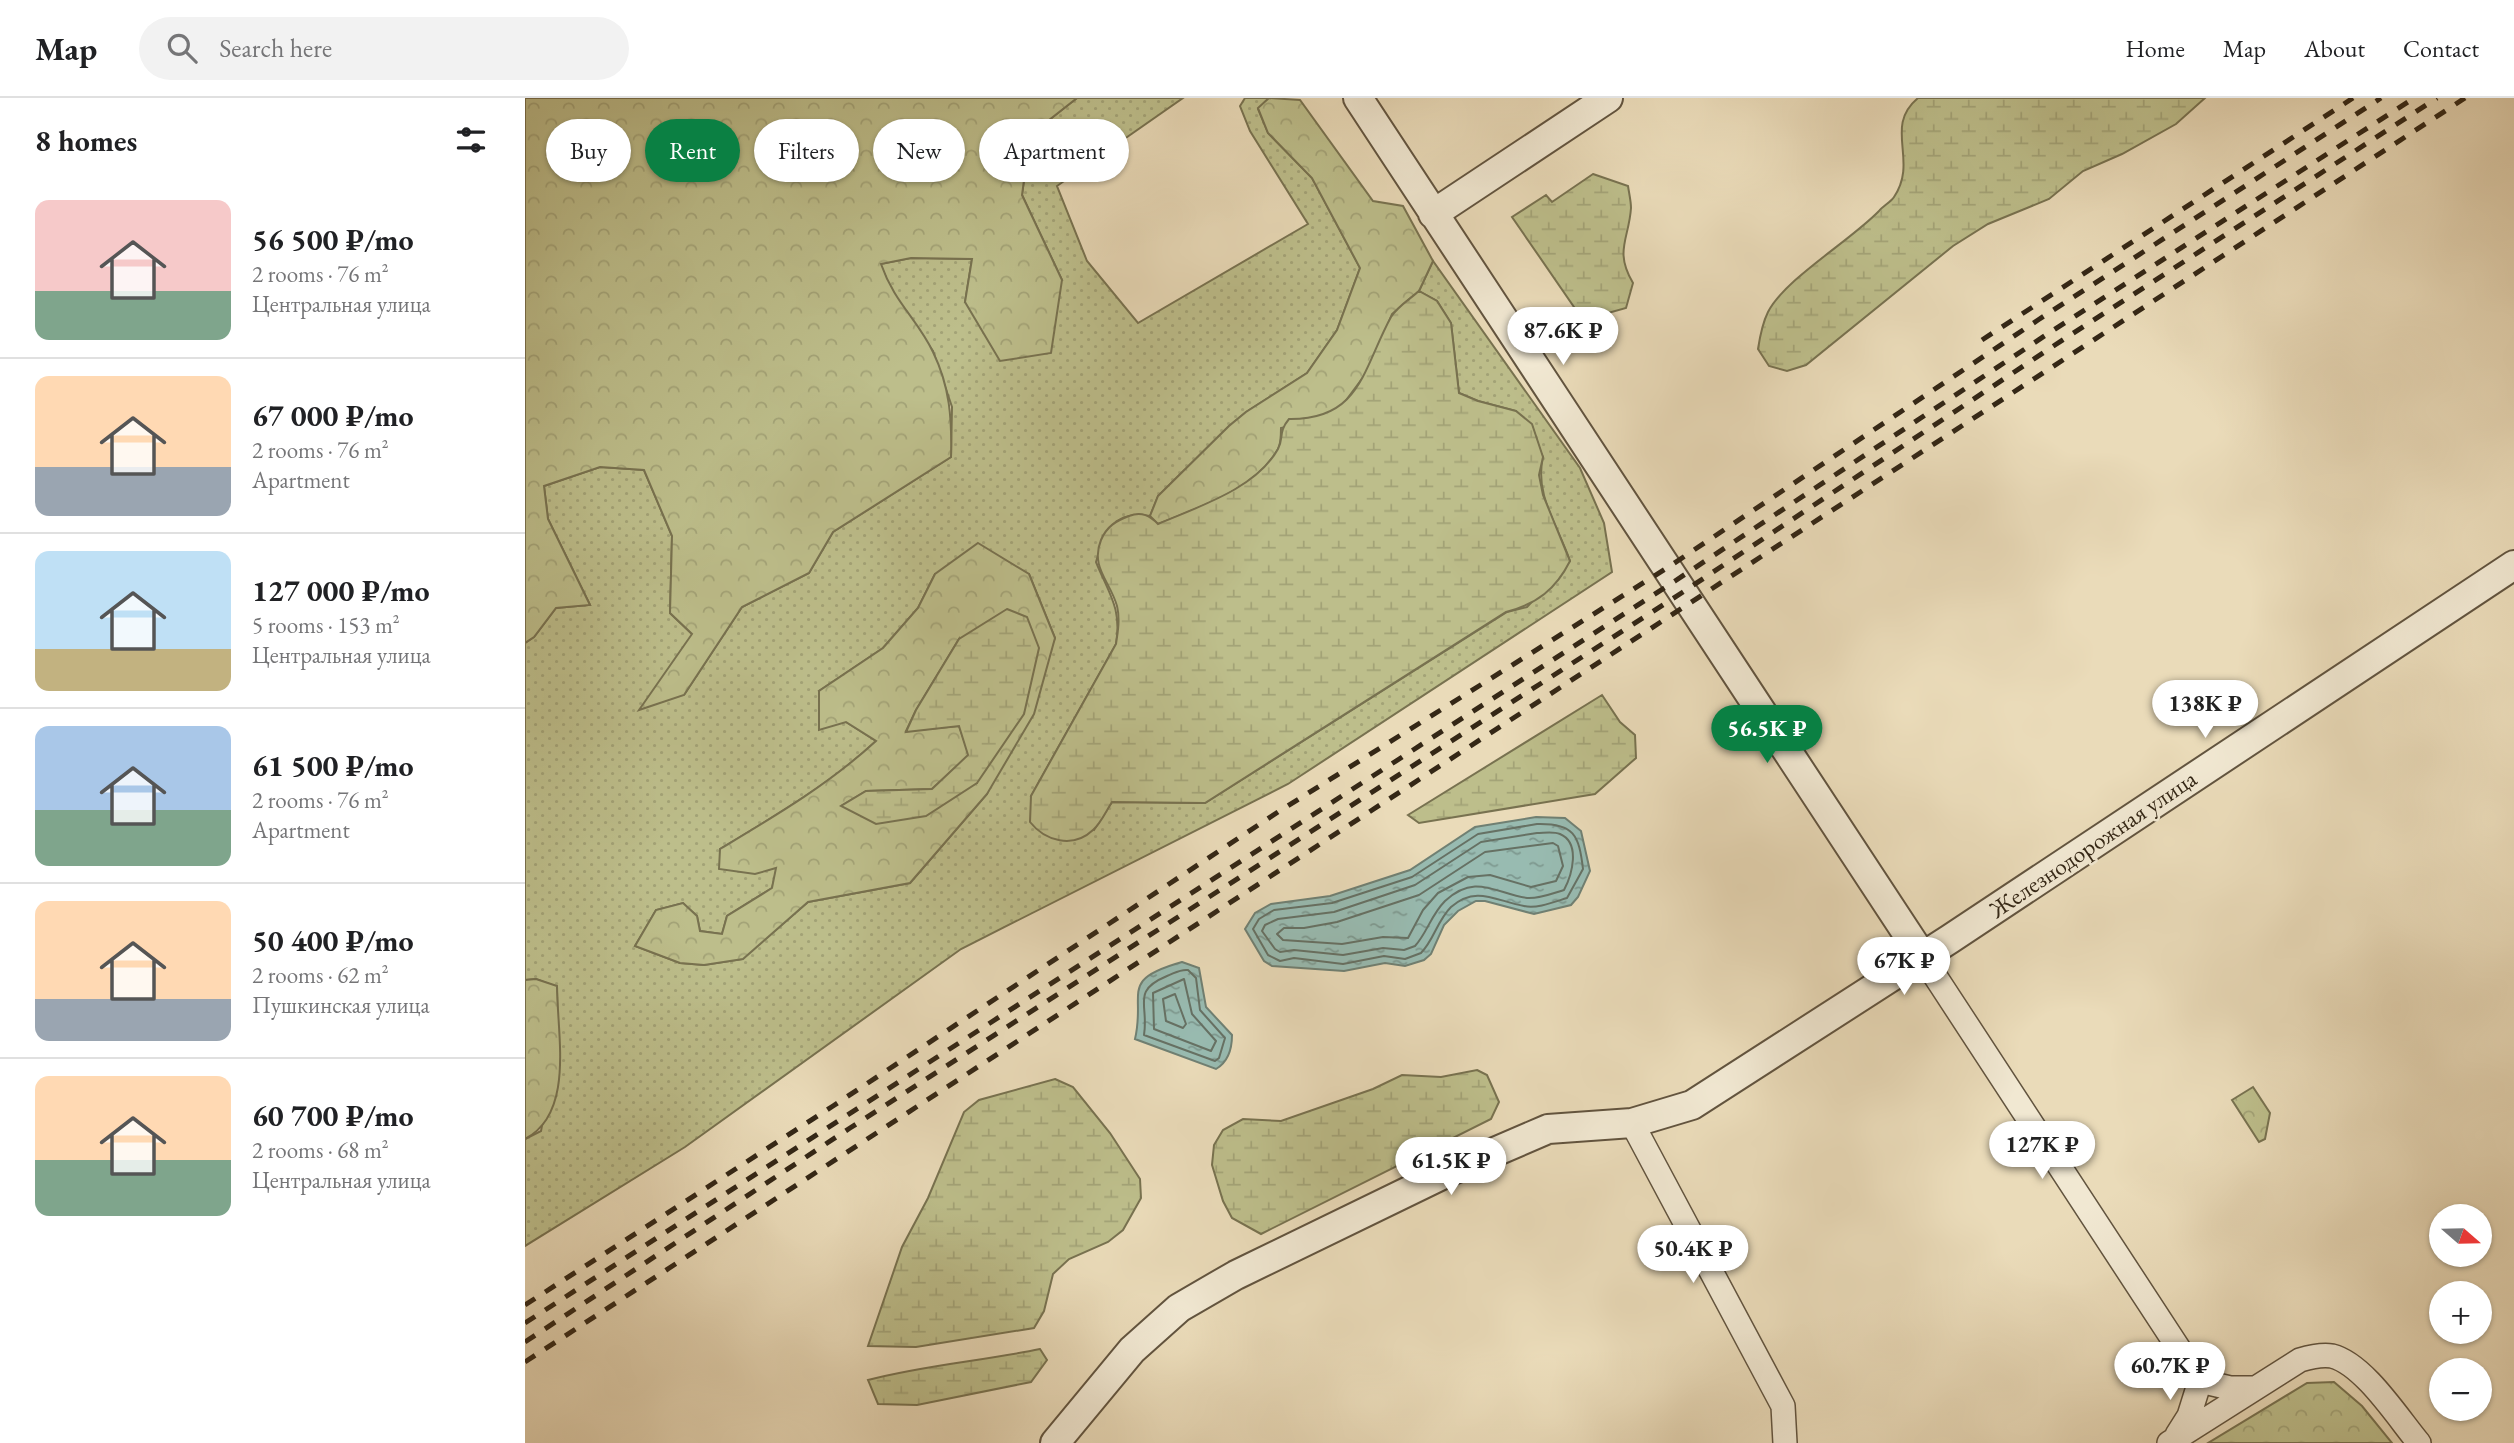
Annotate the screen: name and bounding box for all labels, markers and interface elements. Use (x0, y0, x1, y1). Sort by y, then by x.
search box (139, 17, 629, 80)
text: Map (35, 27, 97, 70)
icon: search (163, 29, 201, 67)
text: Search here (219, 31, 332, 65)
text: Home (2125, 33, 2185, 64)
text: Map (2223, 33, 2266, 64)
text: About (2304, 33, 2365, 64)
text: Contact (2403, 33, 2479, 64)
chip: Buy (546, 119, 631, 182)
chip: Rent (645, 119, 740, 182)
chip: Filters (754, 119, 859, 182)
chip: New (873, 119, 965, 182)
chip: Apartment (979, 119, 1129, 182)
text: 8 homes (35, 121, 137, 160)
icon: filters (452, 121, 490, 159)
text: 56 500 ₽/mo (252, 220, 414, 259)
icon: home (91, 228, 175, 312)
text: 2 rooms · 76 m² (252, 259, 389, 289)
text: Центральная улица (252, 289, 431, 319)
pin: 87.6K ₽ (1498, 308, 1628, 367)
text: 87.6K ₽ (1523, 315, 1603, 345)
text: 67 000 ₽/mo (252, 396, 414, 435)
icon: home (91, 404, 175, 488)
text: 2 rooms · 76 m² (252, 435, 389, 465)
text: Apartment (252, 465, 350, 495)
text: 127 000 ₽/mo (252, 571, 430, 610)
icon: home (91, 579, 175, 663)
text: 5 rooms · 153 m² (252, 610, 400, 640)
text: Центральная улица (252, 640, 431, 670)
pin: 138K ₽ (2148, 680, 2262, 740)
text: 138K ₽ (2168, 688, 2242, 718)
pin: 56.5K ₽ (1702, 706, 1832, 765)
text: 56.5K ₽ (1727, 713, 1807, 743)
text: 61 500 ₽/mo (252, 746, 414, 785)
icon: home (91, 754, 175, 838)
street label: Железнодорожная улица (1982, 762, 2203, 925)
text: 2 rooms · 76 m² (252, 785, 389, 815)
text: Apartment (252, 815, 350, 845)
text: 50 400 ₽/mo (252, 921, 414, 960)
icon: home (91, 929, 175, 1013)
pin: 67K ₽ (1855, 937, 1953, 997)
text: 67K ₽ (1873, 945, 1935, 975)
text: 2 rooms · 62 m² (252, 960, 389, 990)
text: Пушкинская улица (252, 990, 430, 1020)
text: 60 700 ₽/mo (252, 1096, 414, 1135)
icon: home (91, 1104, 175, 1188)
pin: 127K ₽ (1985, 1122, 2099, 1181)
text: 127K ₽ (2005, 1129, 2079, 1159)
text: 2 rooms · 68 m² (252, 1135, 389, 1165)
pin: 61.5K ₽ (1386, 1138, 1516, 1197)
text: 61.5K ₽ (1411, 1145, 1491, 1175)
text: Центральная улица (252, 1165, 431, 1195)
north arrow (2429, 1204, 2492, 1267)
map controls (2429, 1204, 2492, 1421)
pin: 50.4K ₽ (1628, 1226, 1758, 1285)
text: 50.4K ₽ (1653, 1233, 1733, 1263)
button: + (2429, 1281, 2492, 1344)
pin: 60.7K ₽ (2105, 1342, 2235, 1402)
text: 60.7K ₽ (2130, 1350, 2210, 1380)
button: − (2429, 1358, 2492, 1421)

